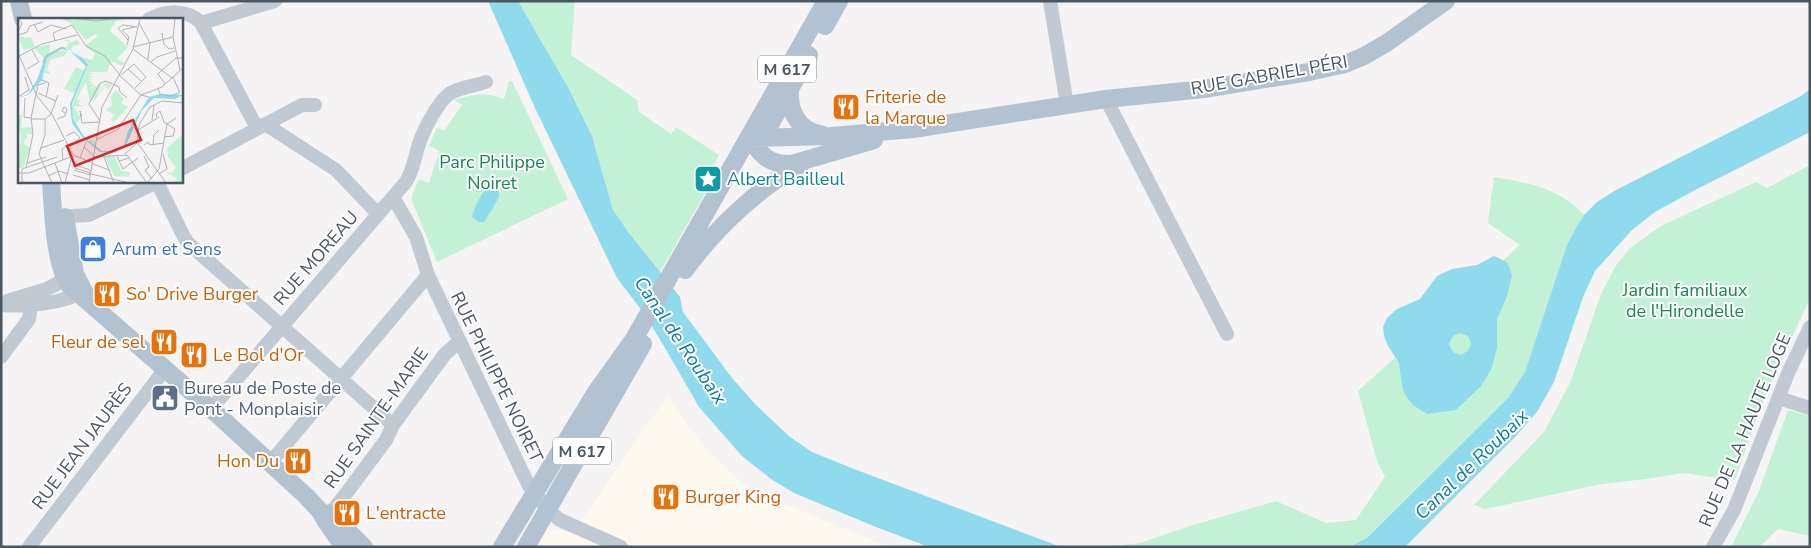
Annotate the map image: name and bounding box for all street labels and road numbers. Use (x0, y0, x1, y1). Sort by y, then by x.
street label: RUE GABRIEL PÉRI (1189, 49, 1349, 101)
road number: M 617 (758, 56, 816, 82)
street label: RUE MOREAU (268, 206, 364, 310)
street label: RUE PHILIPPE NOIRET (445, 288, 549, 466)
street label: RUE DE LA HAUTE LOGE (1693, 329, 1797, 531)
street label: RUE SAINTE-MARIE (318, 343, 434, 493)
street label: RUE JEAN JAURÈS (26, 378, 138, 514)
road number: M 617 (553, 438, 611, 464)

